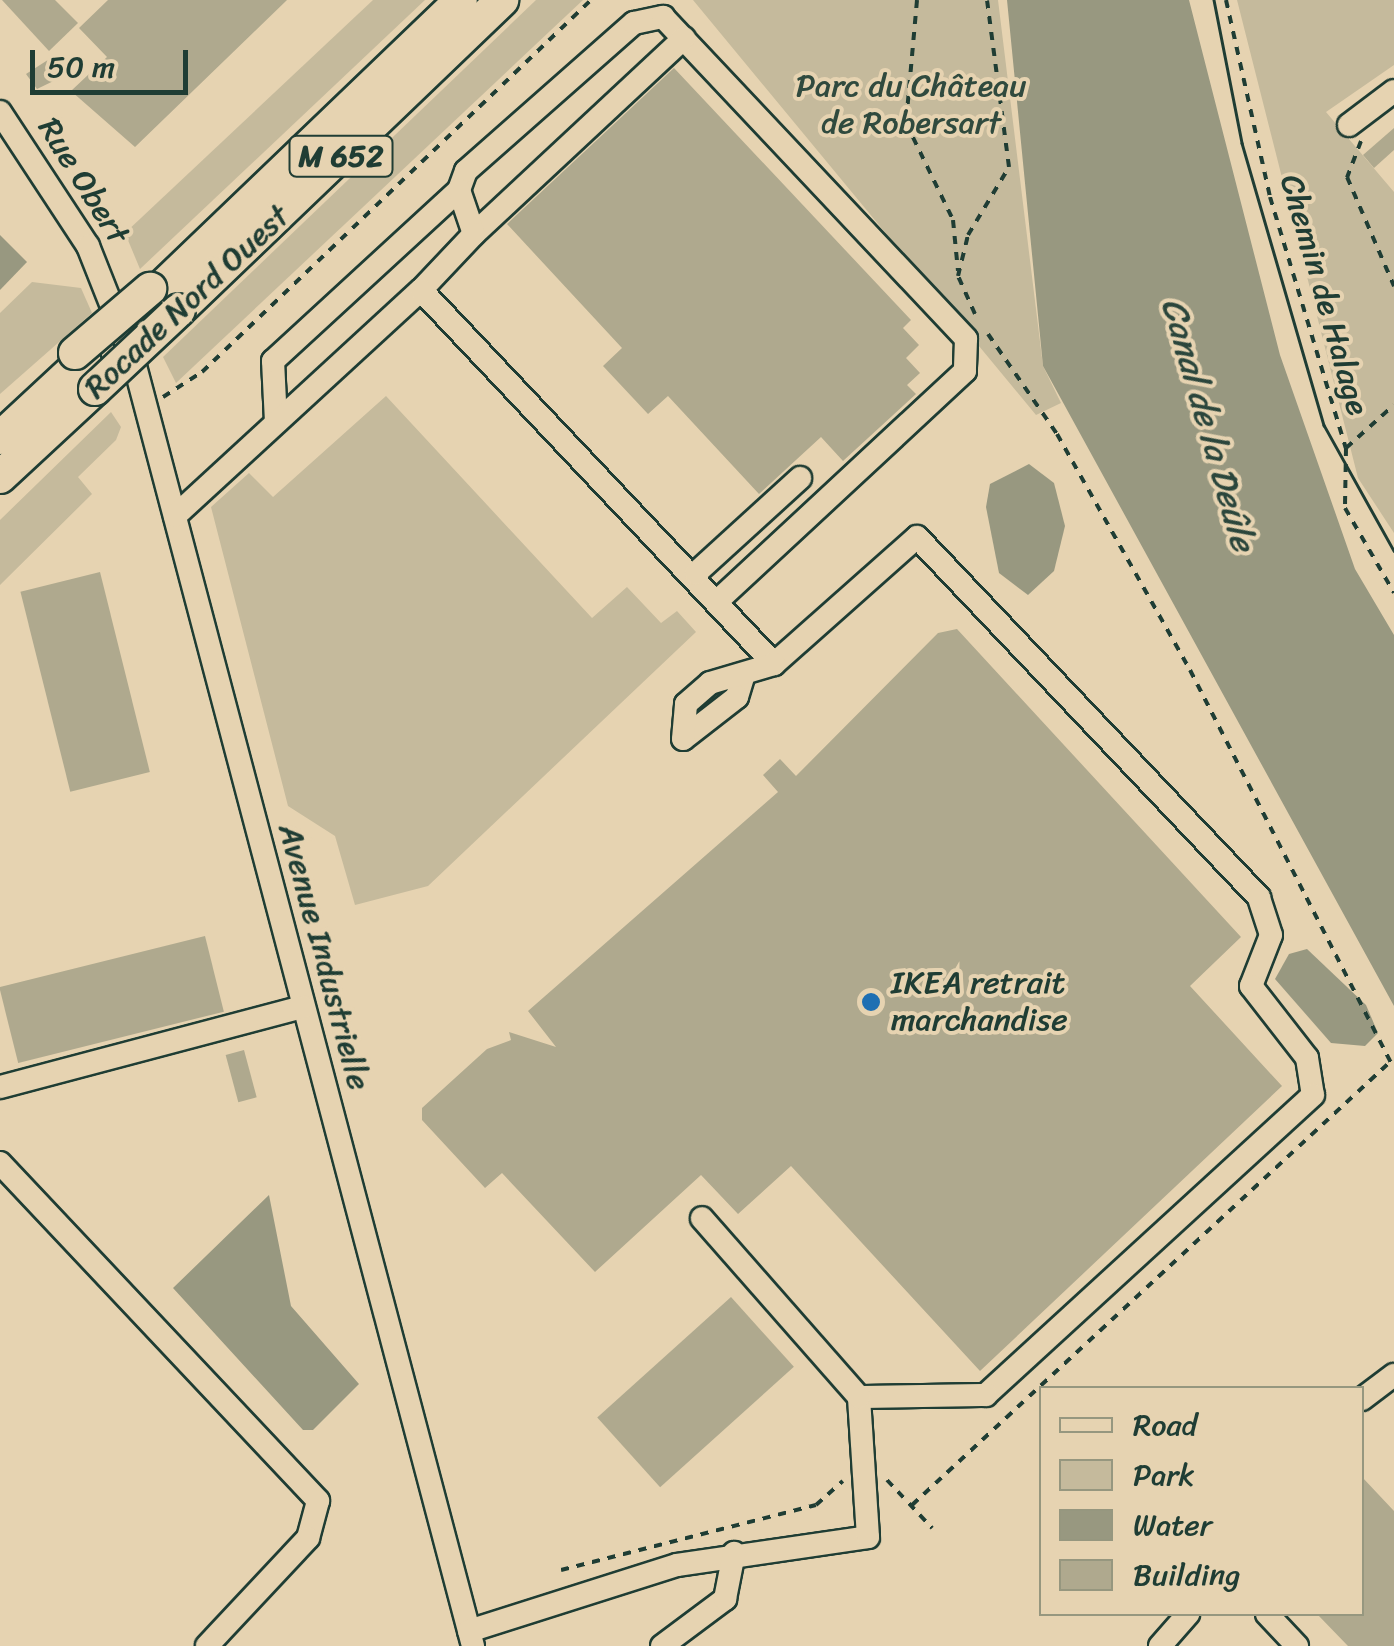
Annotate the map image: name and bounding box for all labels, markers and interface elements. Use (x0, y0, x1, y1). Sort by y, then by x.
scale bar (35, 30, 192, 92)
text: 50 m (47, 40, 115, 94)
park label: Parc du Château de Robersart (795, 68, 1027, 143)
street label: Rue Obert (29, 111, 137, 251)
road number: M 652 (288, 131, 394, 181)
street label: Chemin de Halage (1271, 170, 1377, 420)
street label: Rocade Nord Ouest (76, 197, 298, 407)
water label: Canal de la Deûle (1153, 292, 1265, 556)
street label: Avenue Industrielle (270, 820, 378, 1094)
place label: IKEA retrait marchandise (891, 965, 1068, 1040)
marker: IKEA retrait marchandise (860, 991, 882, 1013)
legend (1039, 1386, 1364, 1616)
text: Road (1133, 1398, 1197, 1452)
text: Park (1133, 1448, 1195, 1502)
text: Water (1133, 1498, 1212, 1552)
text: Building (1133, 1548, 1240, 1602)

